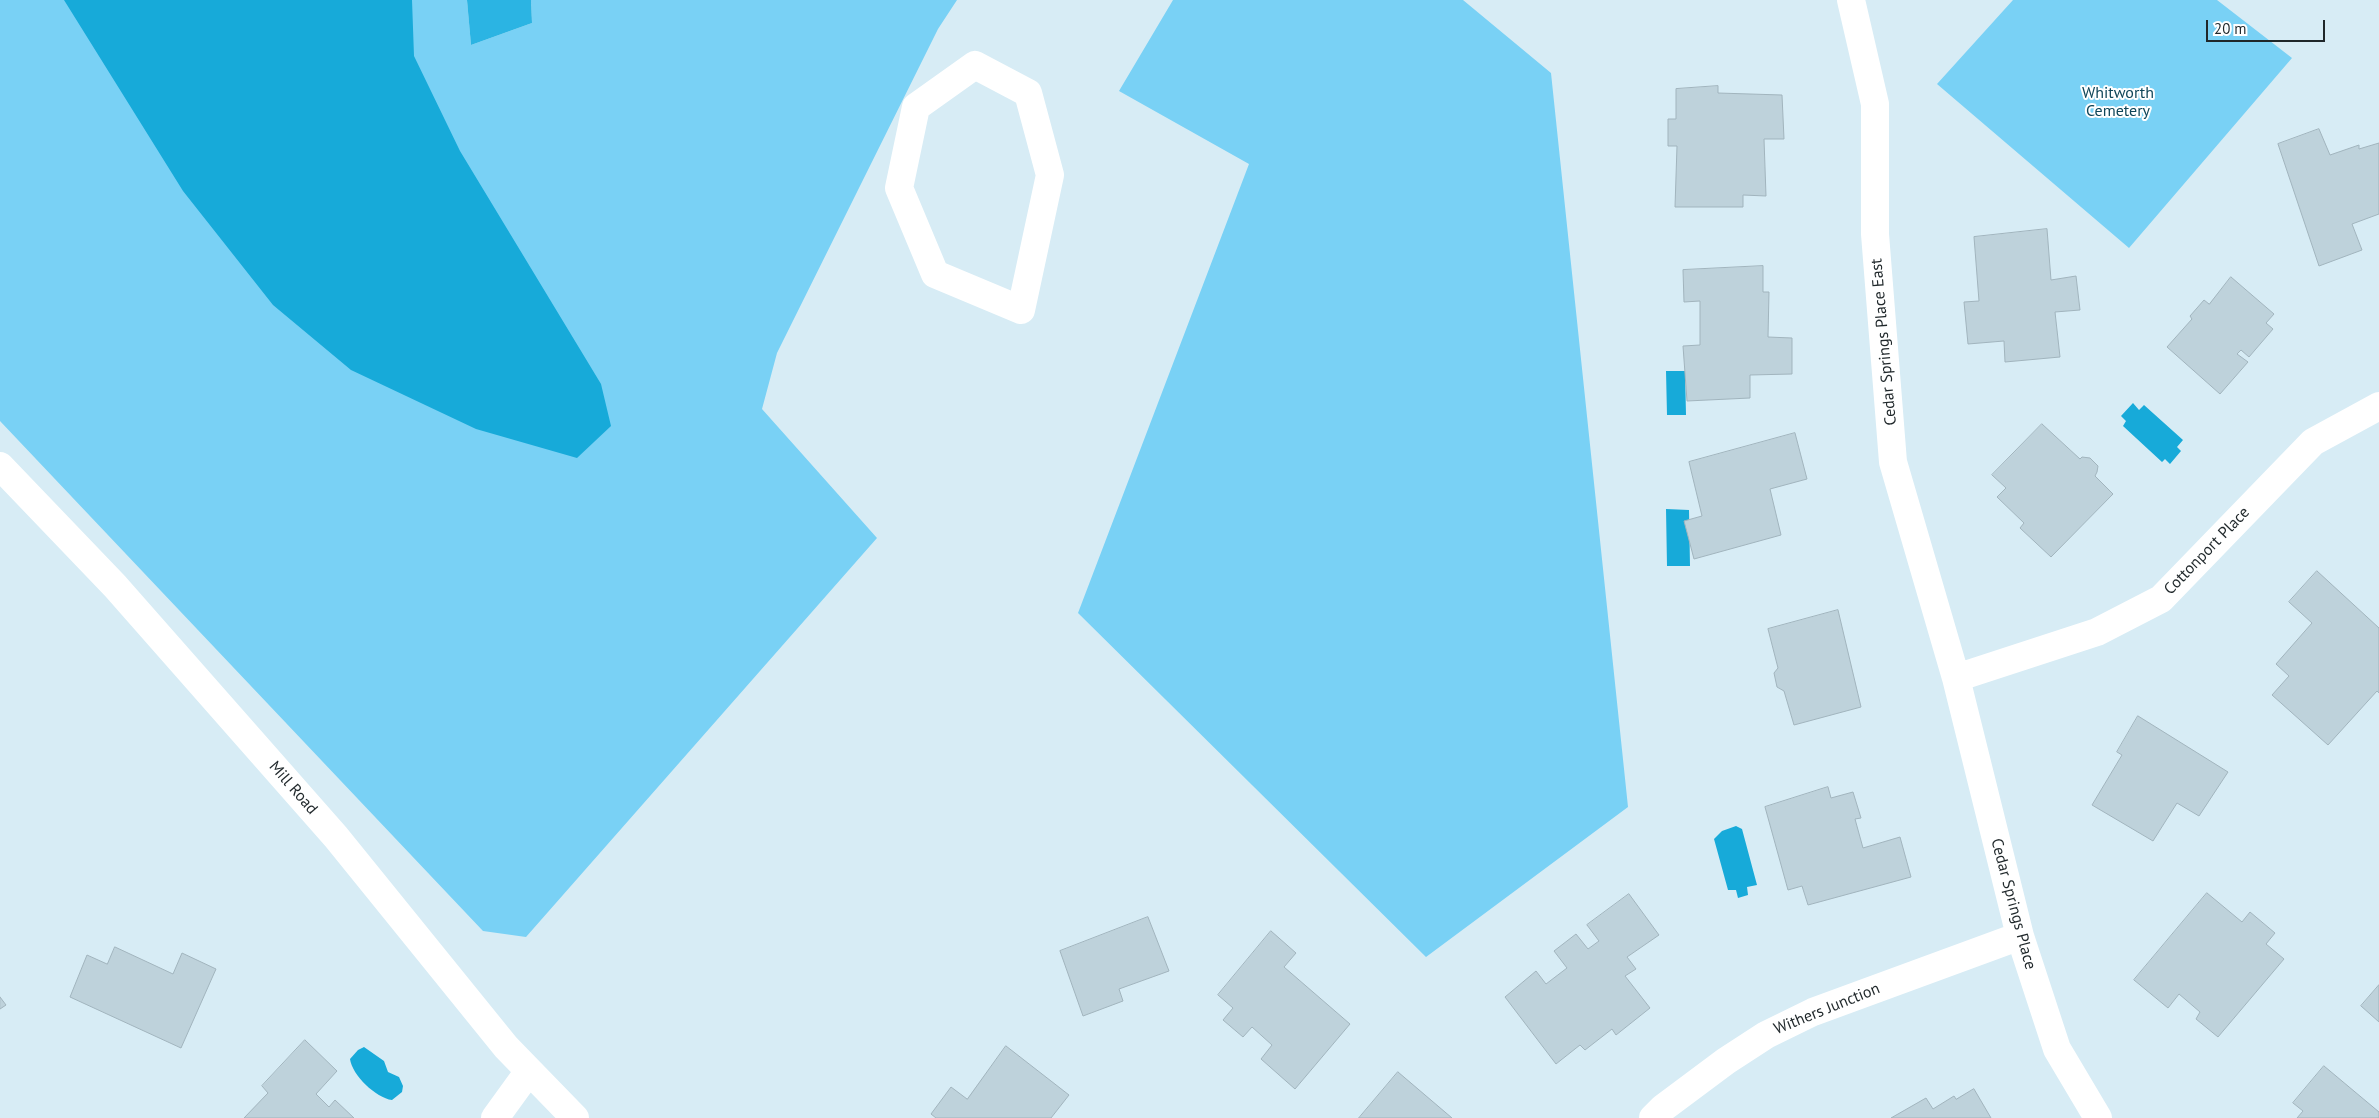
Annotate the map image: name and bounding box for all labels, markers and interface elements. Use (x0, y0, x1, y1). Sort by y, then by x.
scale bar (2209, 10, 2328, 42)
text: 20 m (2214, 19, 2247, 38)
park label: Whitworth Cemetery (2082, 83, 2154, 121)
street label: Cedar Springs Place East (1867, 258, 1901, 426)
street label: Cottonport Place (2160, 503, 2254, 599)
street label: Mill Road (265, 757, 321, 819)
street label: Cedar Springs Place (1986, 836, 2040, 972)
street label: Withers Junction (1771, 979, 1883, 1039)

